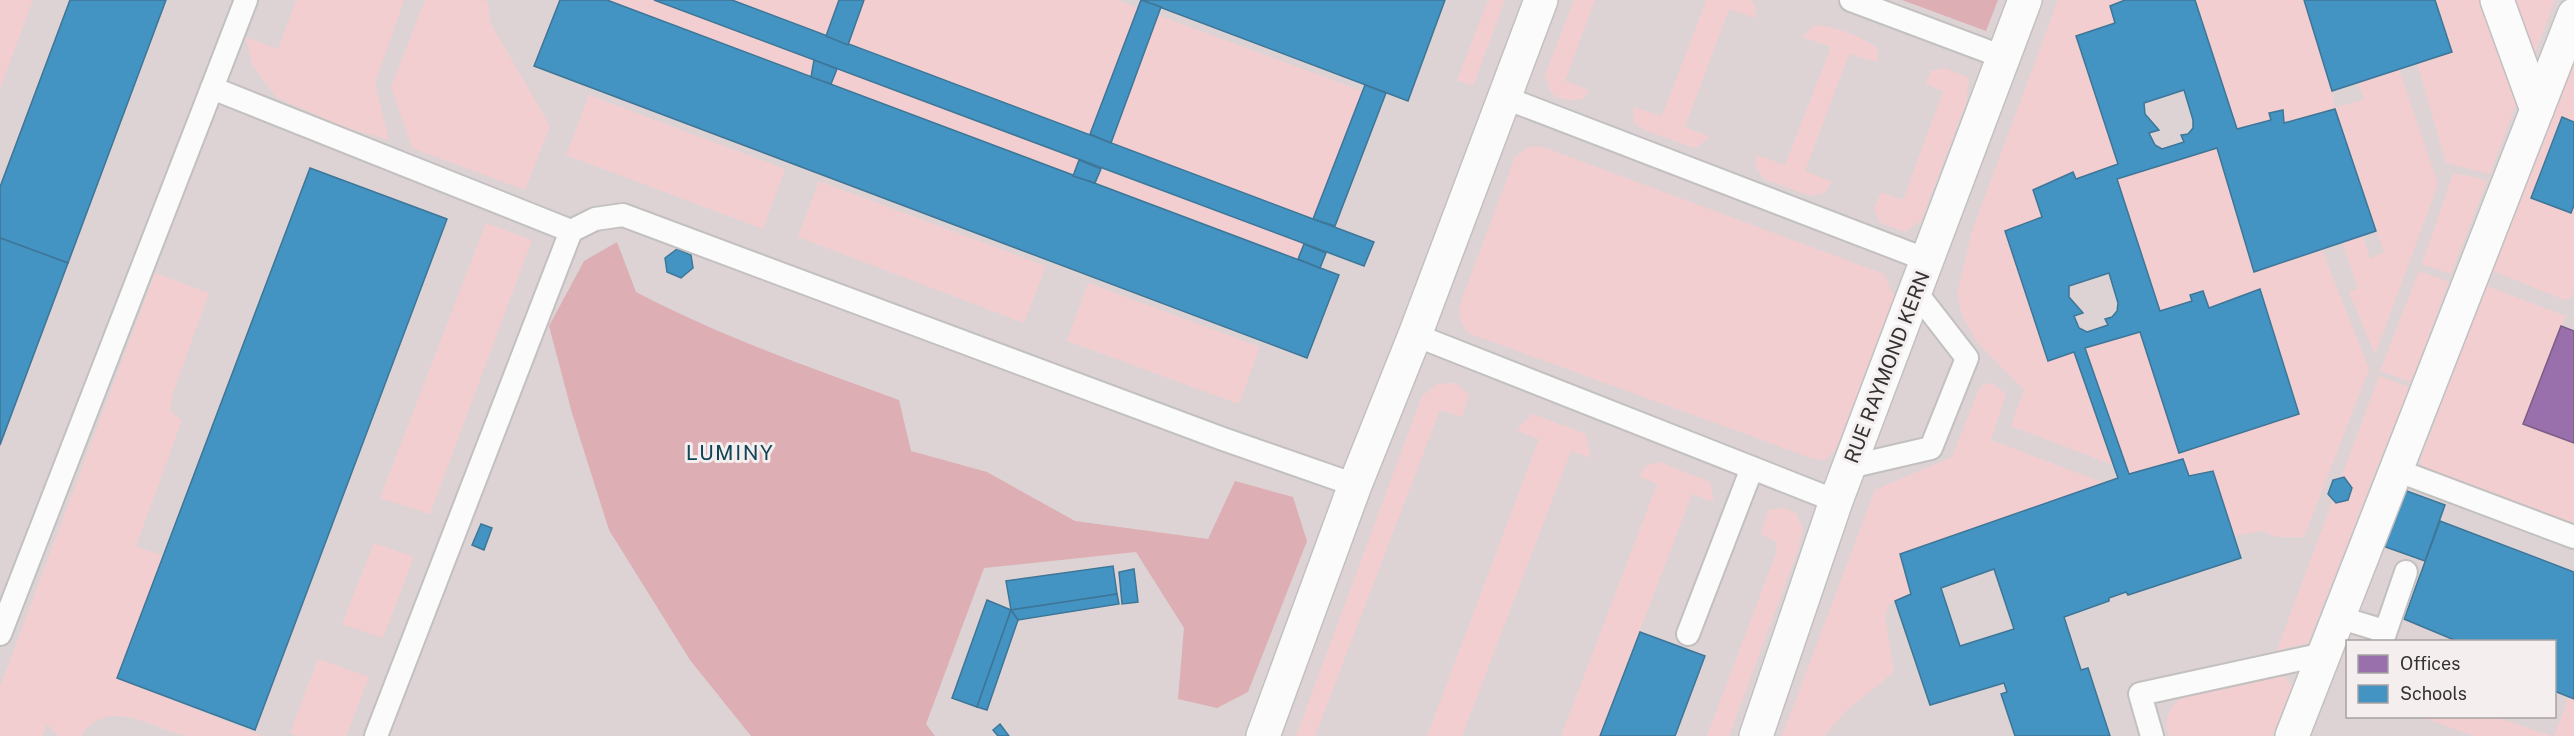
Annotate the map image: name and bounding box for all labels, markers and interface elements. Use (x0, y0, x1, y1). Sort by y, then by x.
street label: RUE RAYMOND KERN (1839, 268, 1935, 466)
district label: LUMINY (686, 440, 774, 465)
legend (2346, 640, 2556, 718)
text: Offices (2400, 653, 2460, 674)
text: Schools (2400, 683, 2467, 704)

